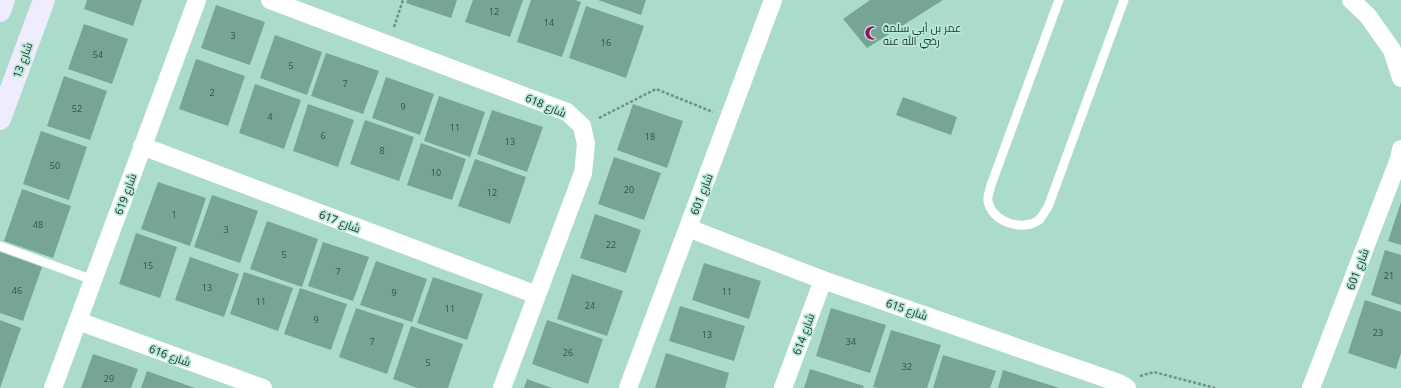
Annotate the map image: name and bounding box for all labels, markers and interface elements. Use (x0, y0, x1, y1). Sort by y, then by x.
house number: 12 (489, 5, 499, 18)
house number: 14 (544, 16, 554, 29)
place label: عمر بن أبي سلمة رضي الله عنه (883, 20, 961, 49)
mosque icon: عمر بن أبي سلمة رضي الله عنه (864, 25, 880, 41)
house number: 3 (230, 29, 236, 42)
house number: 16 (601, 36, 611, 49)
street label: شارع 13 (9, 40, 36, 80)
house number: 54 (93, 48, 103, 61)
house number: 5 (288, 59, 294, 72)
house number: 7 (342, 77, 348, 90)
house number: 2 (209, 86, 215, 99)
street label: شارع 618 (523, 90, 569, 121)
house number: 9 (400, 100, 406, 113)
house number: 52 (72, 102, 82, 115)
house number: 4 (267, 110, 273, 123)
house number: 11 (450, 121, 460, 134)
house number: 6 (320, 129, 326, 142)
house number: 18 (645, 130, 655, 143)
house number: 13 (505, 135, 515, 148)
house number: 8 (379, 144, 385, 157)
house number: 50 (50, 159, 60, 172)
house number: 10 (431, 166, 441, 179)
street label: شارع 619 (111, 171, 140, 217)
street label: شارع 601 (686, 171, 717, 217)
house number: 20 (624, 183, 634, 196)
house number: 12 (487, 186, 497, 199)
street label: شارع 617 (317, 206, 363, 237)
house number: 1 (171, 208, 177, 221)
house number: 48 (33, 218, 43, 231)
house number: 3 (223, 223, 229, 236)
house number: 22 (606, 238, 616, 251)
street label: شارع 601 (1342, 246, 1373, 292)
house number: 5 (281, 248, 287, 261)
house number: 15 (143, 259, 153, 272)
house number: 7 (335, 265, 341, 278)
house number: 21 (1384, 269, 1394, 282)
house number: 13 (202, 281, 212, 294)
house number: 46 (12, 284, 22, 297)
house number: 11 (722, 285, 732, 298)
house number: 9 (391, 286, 397, 299)
house number: 11 (256, 295, 266, 308)
street label: شارع 615 (884, 295, 930, 324)
house number: 24 (585, 299, 595, 312)
house number: 11 (445, 302, 455, 315)
street label: شارع 614 (789, 311, 818, 357)
house number: 9 (313, 313, 319, 326)
house number: 23 (1373, 326, 1383, 339)
house number: 13 (702, 328, 712, 341)
house number: 7 (369, 335, 375, 348)
house number: 34 (846, 335, 856, 348)
street label: شارع 616 (147, 341, 193, 370)
house number: 26 (563, 346, 573, 359)
house number: 5 (425, 356, 431, 369)
house number: 32 (902, 360, 912, 373)
house number: 29 (104, 372, 114, 385)

